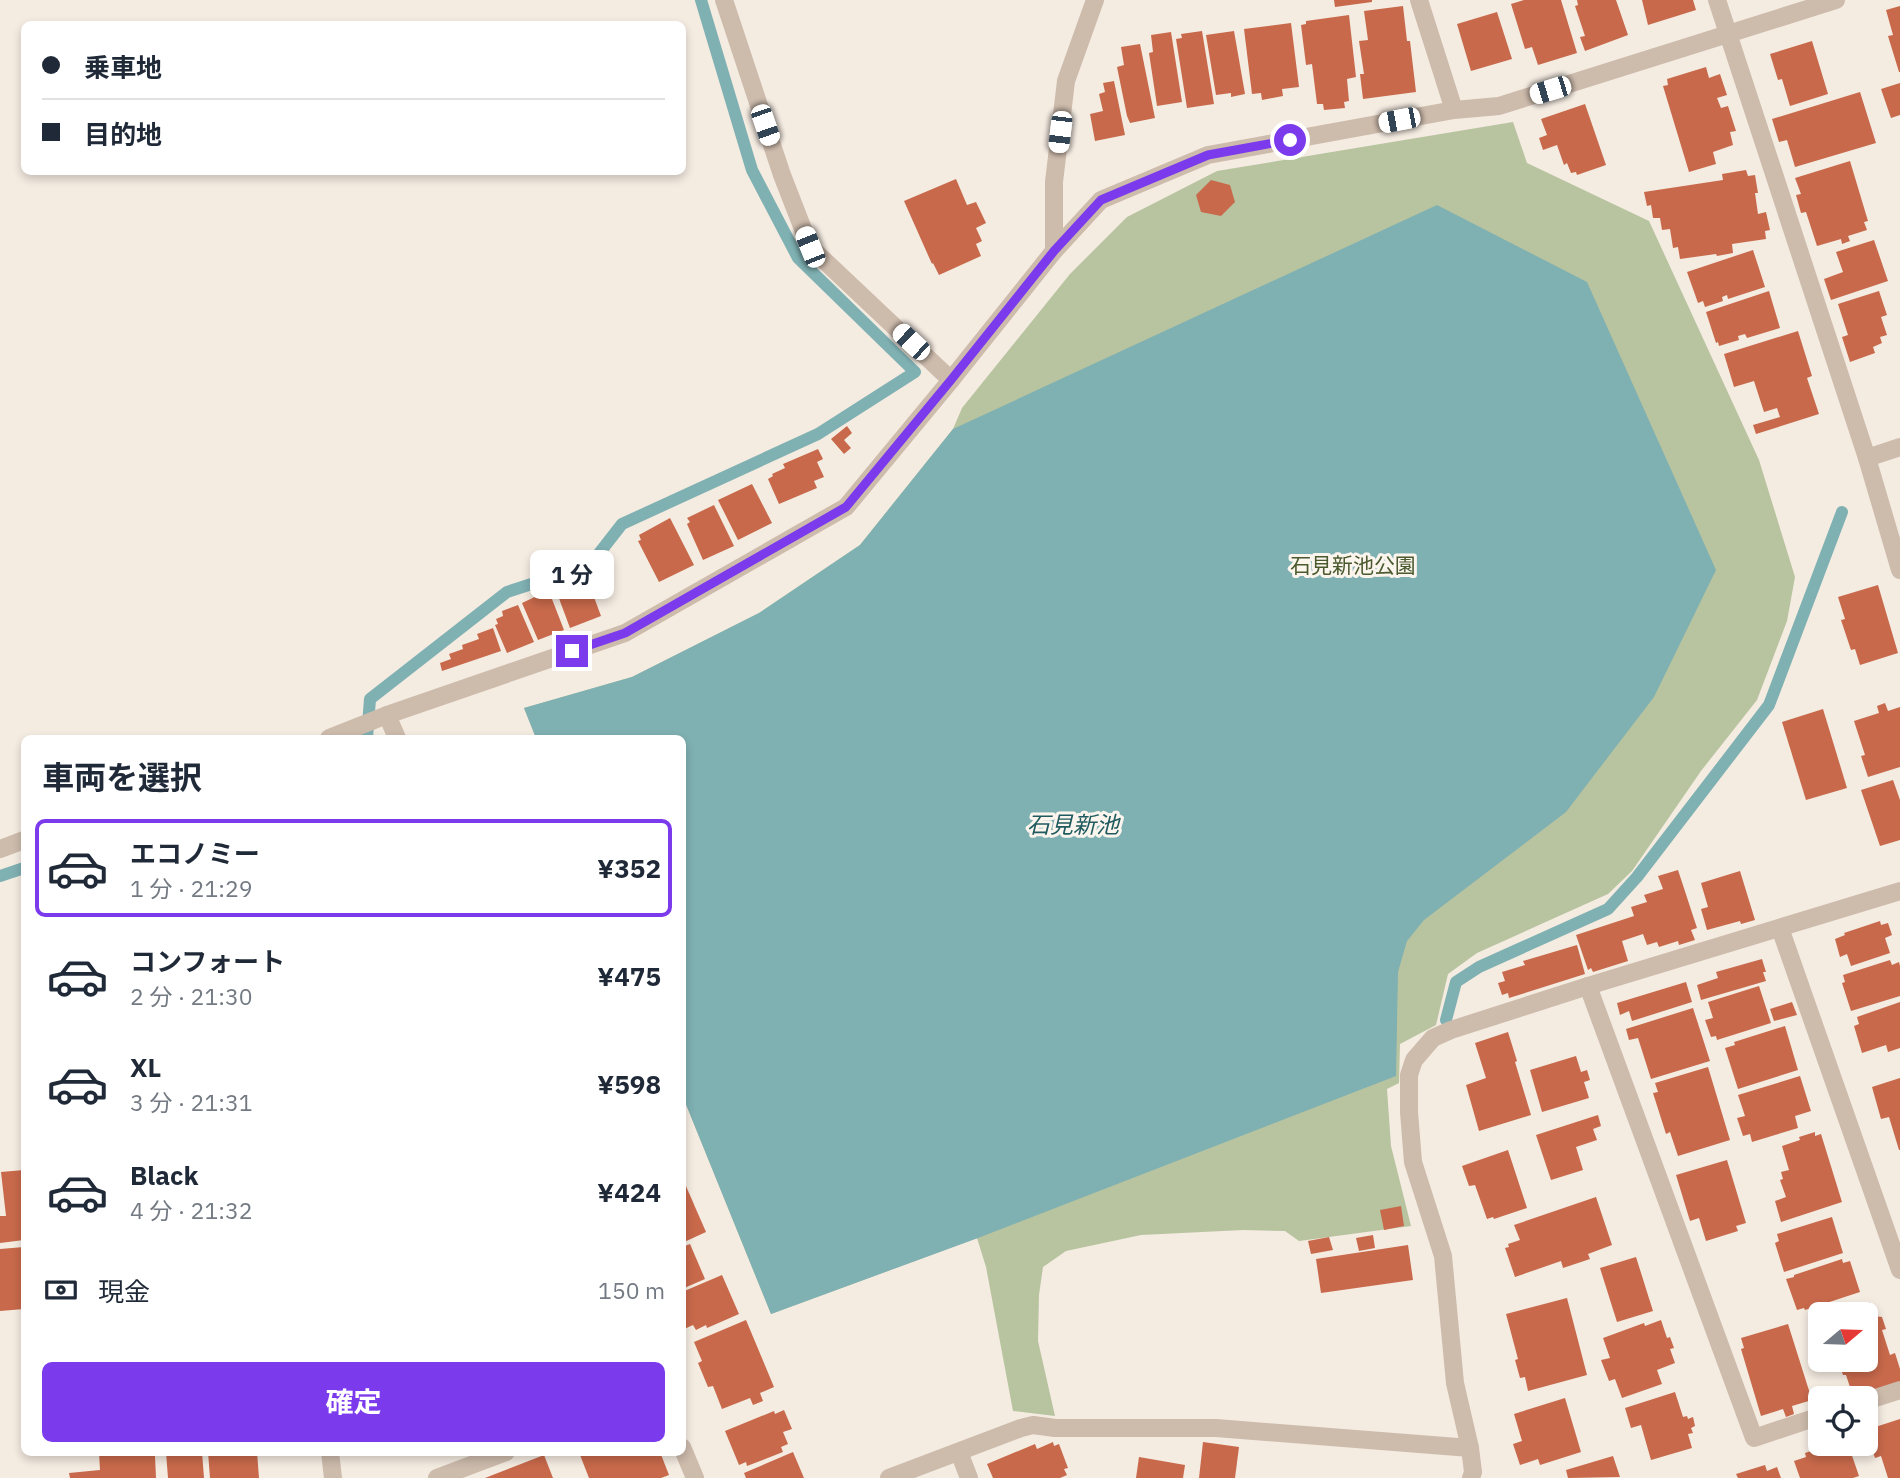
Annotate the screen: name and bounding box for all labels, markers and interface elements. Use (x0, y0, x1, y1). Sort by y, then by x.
text: 乗車地 (84, 50, 162, 84)
car (1527, 74, 1574, 106)
car (749, 102, 782, 148)
car (1377, 106, 1422, 134)
car (1048, 110, 1073, 154)
text: 目的地 (84, 117, 162, 151)
route start (1274, 124, 1306, 156)
car (793, 224, 828, 270)
car (889, 320, 934, 364)
callout: 1 分 (530, 550, 614, 598)
park label: 石見新池公園 (1290, 551, 1416, 579)
text: 1 分 (551, 559, 593, 589)
route end (556, 635, 588, 667)
text: 車両を選択 (42, 756, 202, 798)
water label: 石見新池 (1027, 809, 1121, 839)
text: エコノミー (130, 836, 260, 870)
icon: car (46, 837, 109, 900)
text: ¥352 (597, 851, 661, 885)
text: 1 分 · 21:29 (130, 873, 253, 903)
text: コンフォート (130, 944, 285, 978)
icon: car (46, 945, 109, 1008)
text: ¥475 (597, 959, 661, 993)
text: 2 分 · 21:30 (130, 981, 253, 1011)
text: XL (130, 1050, 161, 1084)
icon: car (46, 1053, 109, 1116)
text: ¥598 (597, 1067, 661, 1101)
text: 3 分 · 21:31 (130, 1087, 253, 1117)
text: Black (130, 1158, 198, 1192)
icon: car (46, 1161, 109, 1224)
text: ¥424 (597, 1175, 661, 1209)
text: 4 分 · 21:32 (130, 1195, 253, 1225)
icon: cash (42, 1271, 80, 1309)
text: 現金 (98, 1274, 150, 1308)
text: 150 m (598, 1275, 665, 1305)
north arrow (1808, 1302, 1878, 1372)
map controls (1808, 1302, 1878, 1456)
button: 確定 (42, 1362, 665, 1442)
button: locate (1808, 1386, 1878, 1456)

